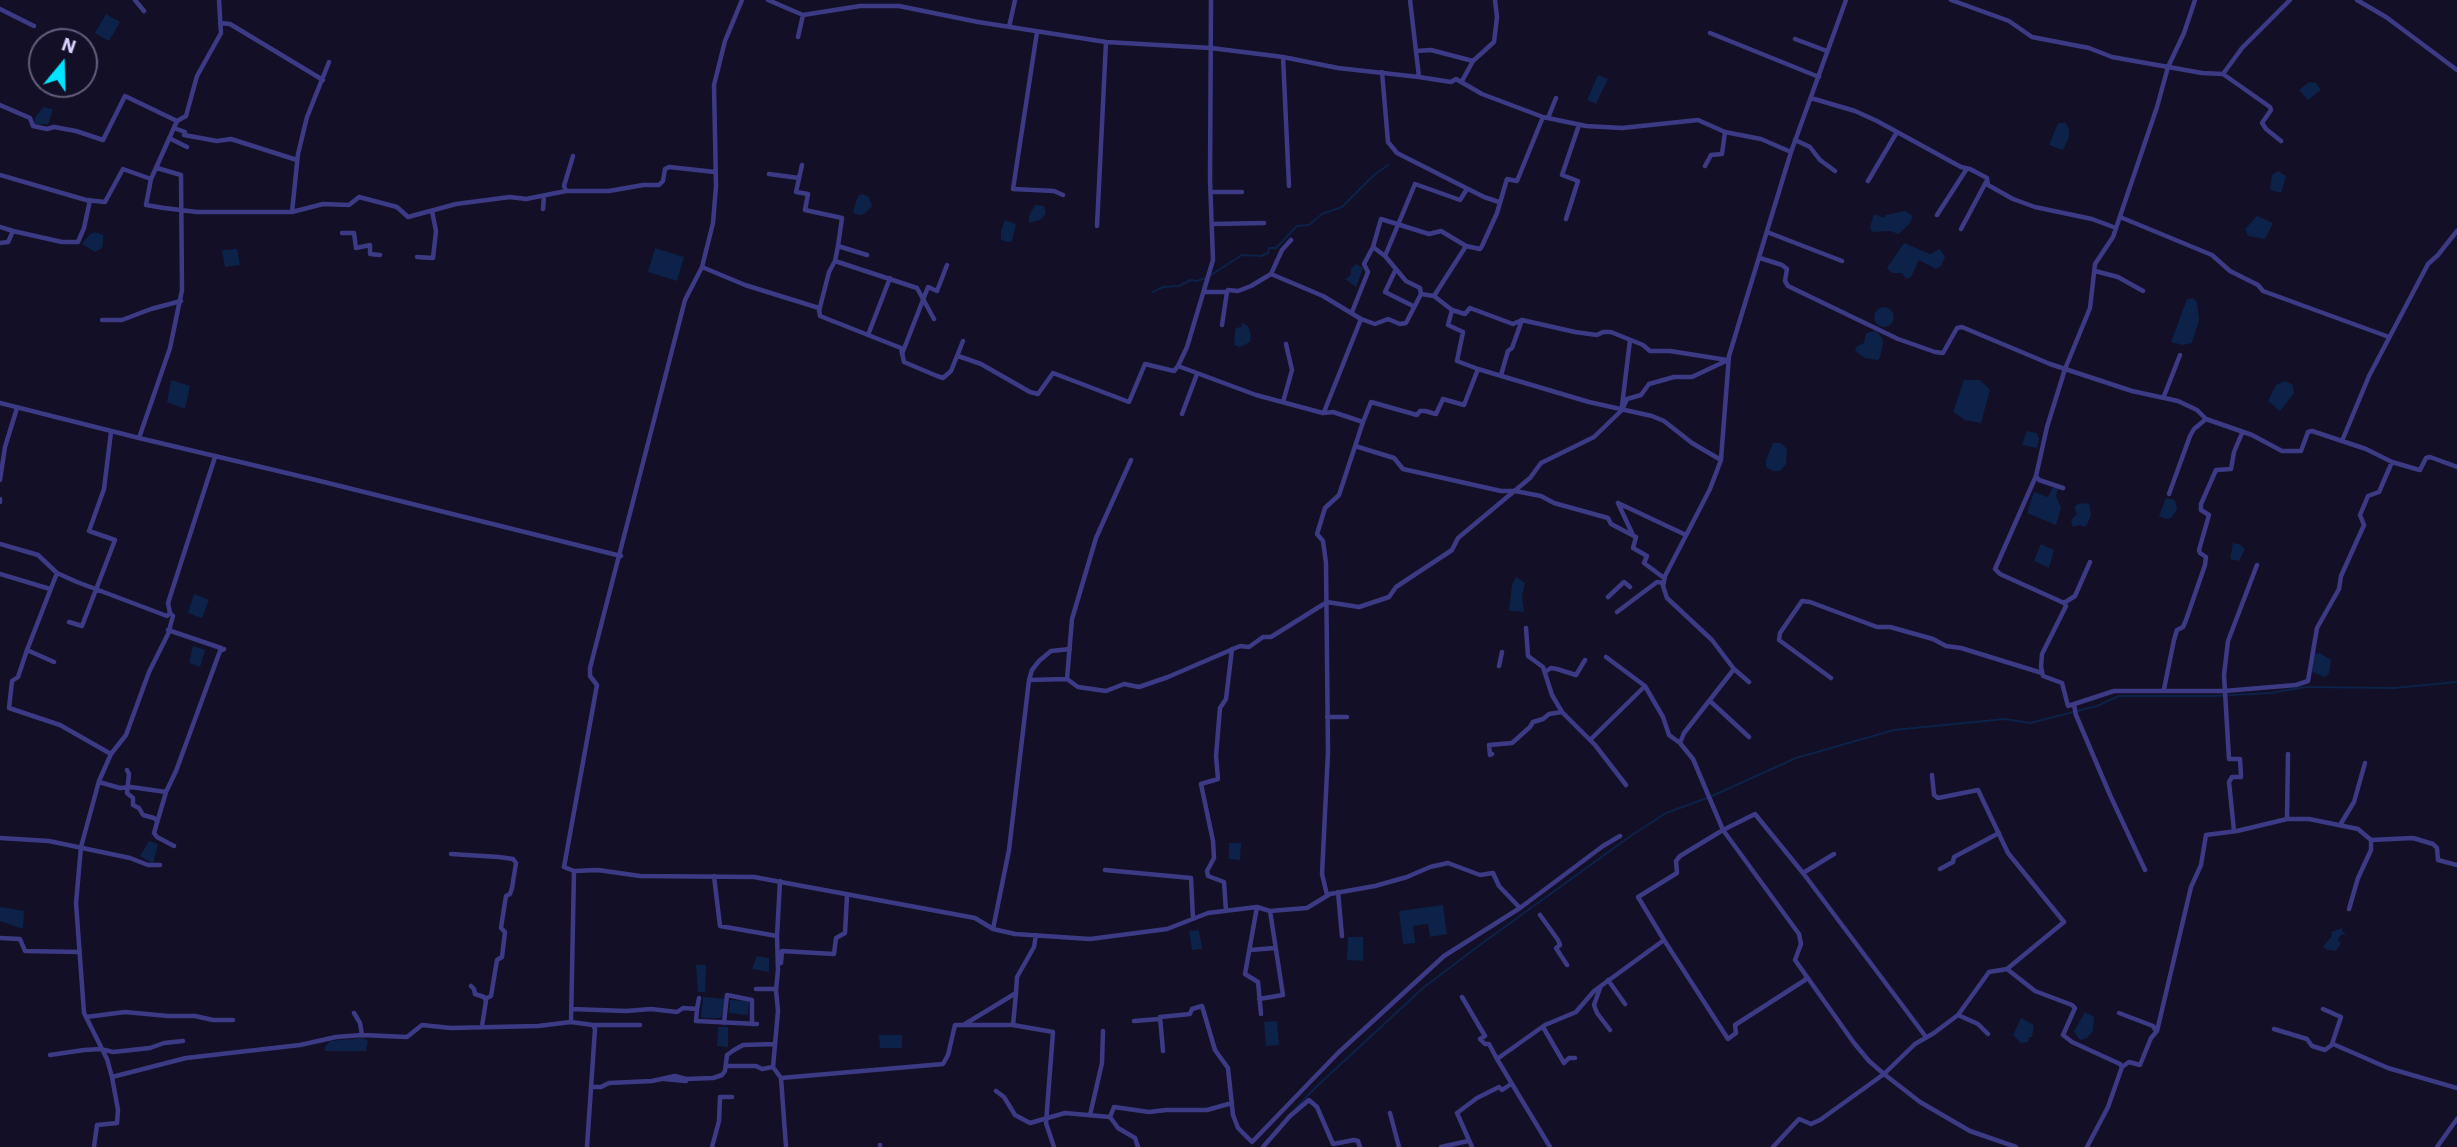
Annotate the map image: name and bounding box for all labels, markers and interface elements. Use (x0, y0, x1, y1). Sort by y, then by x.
north arrow (28, 28, 98, 98)
text: N (59, 31, 80, 59)

